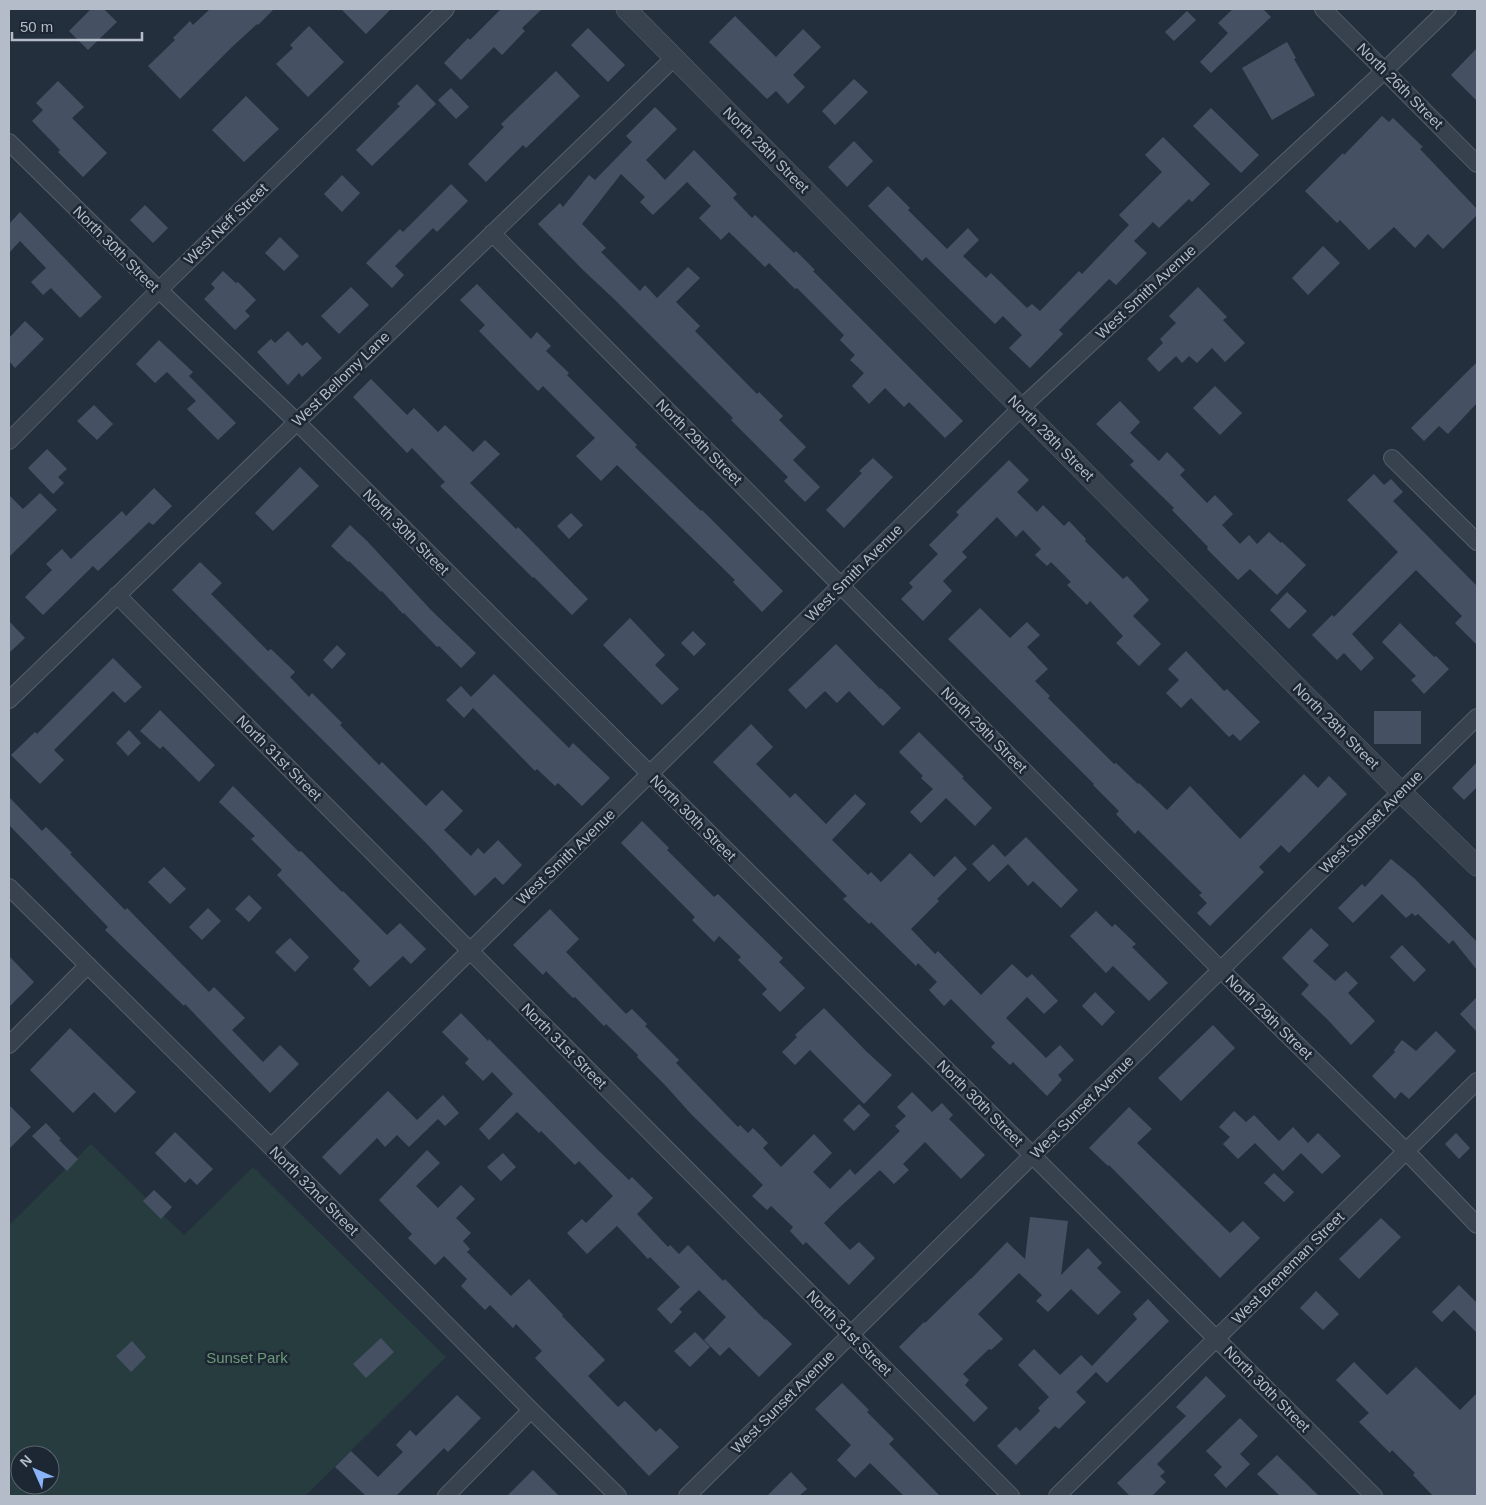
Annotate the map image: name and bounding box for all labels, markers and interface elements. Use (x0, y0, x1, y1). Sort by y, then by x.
scale bar (12, 10, 142, 42)
text: 50 m (20, 18, 53, 35)
street label: North 26th Street (1354, 39, 1447, 133)
street label: North 28th Street (720, 103, 813, 197)
street label: West Neff Street (180, 179, 272, 268)
street label: North 30th Street (70, 202, 163, 296)
street label: West Smith Avenue (1092, 241, 1199, 342)
street label: West Bellomy Lane (288, 328, 393, 430)
street label: North 28th Street (1005, 391, 1098, 485)
street label: North 29th Street (653, 395, 746, 489)
street label: North 30th Street (360, 485, 453, 579)
street label: West Smith Avenue (802, 521, 906, 625)
street label: North 28th Street (1290, 679, 1383, 773)
street label: North 29th Street (938, 683, 1031, 777)
street label: North 31st Street (233, 712, 326, 804)
street label: West Sunset Avenue (1316, 767, 1426, 877)
street label: North 30th Street (647, 771, 740, 865)
street label: West Smith Avenue (513, 805, 618, 908)
street label: North 29th Street (1222, 971, 1317, 1063)
street label: North 31st Street (518, 1000, 611, 1092)
street label: West Sunset Avenue (1027, 1052, 1137, 1162)
street label: North 30th Street (934, 1056, 1027, 1150)
street label: North 32nd Street (266, 1143, 363, 1239)
street label: West Breneman Street (1228, 1208, 1348, 1327)
street label: North 31st Street (803, 1287, 896, 1379)
street label: North 30th Street (1221, 1342, 1314, 1436)
street label: West Sunset Avenue (728, 1347, 838, 1457)
park label: Sunset Park (206, 1349, 288, 1366)
north arrow (10, 1445, 60, 1495)
text: N (17, 1452, 35, 1470)

